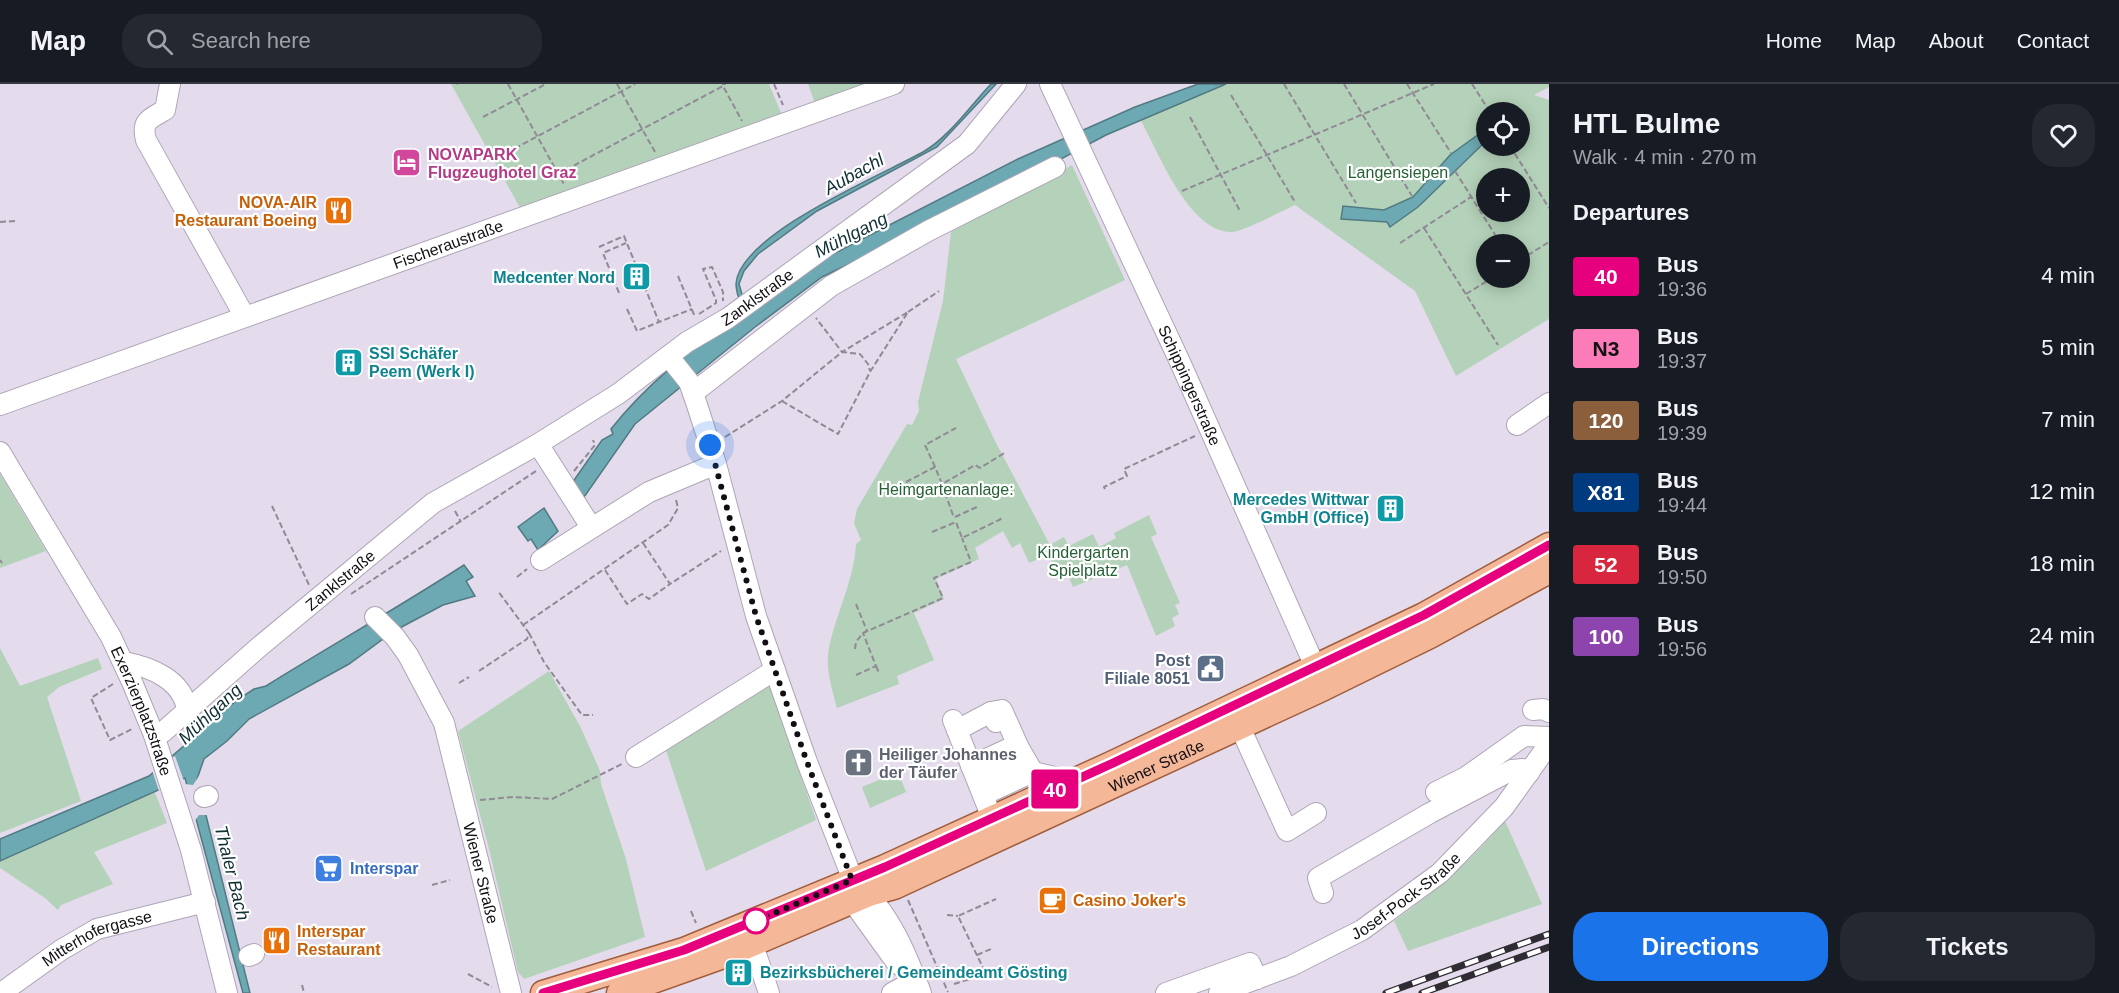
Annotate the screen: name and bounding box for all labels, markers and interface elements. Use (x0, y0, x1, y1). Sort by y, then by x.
search box (122, 14, 542, 68)
text: Map (30, 25, 86, 56)
icon: search (143, 25, 176, 58)
text: Search here (191, 28, 311, 53)
text: Home (1766, 29, 1822, 52)
text: Map (1855, 29, 1896, 52)
text: About (1929, 29, 1984, 52)
text: Contact (2017, 29, 2089, 52)
map controls (1476, 102, 1530, 288)
button: locate (1476, 102, 1530, 156)
button: heart (2032, 104, 2095, 167)
text: HTL Bulme (1573, 108, 1720, 139)
place label: NOVAPARK Flugzeughotel Graz (428, 146, 576, 181)
text: Walk · 4 min · 270 m (1573, 146, 1757, 168)
hotel icon: NOVAPARK Flugzeughotel Graz (391, 147, 423, 179)
water label: Aubachl (820, 149, 888, 199)
park label: Langensiepen (1348, 164, 1448, 181)
button: + (1476, 168, 1530, 222)
place label: NOVA-AIR Restaurant Boeing (175, 194, 317, 229)
restaurant icon: NOVA-AIR Restaurant Boeing (322, 195, 354, 227)
text: Departures (1573, 200, 1689, 225)
water label: Mühlgang (811, 208, 891, 262)
street label: Fischeraustraße (391, 217, 505, 272)
button: − (1476, 234, 1530, 288)
text: Bus (1657, 252, 1699, 277)
building icon: Medcenter Nord (620, 261, 652, 293)
text: 4 min (2041, 263, 2095, 288)
street label: Zanklstraße (718, 265, 796, 329)
text: 40 (1594, 265, 1618, 288)
place label: Medcenter Nord (493, 269, 615, 286)
text: 19:36 (1657, 278, 1707, 300)
street label: Schippingerstraße (1155, 322, 1224, 448)
text: Bus (1657, 324, 1699, 349)
text: 5 min (2041, 335, 2095, 360)
text: N3 (1593, 337, 1619, 360)
place label: SSI Schäfer Peem (Werk I) (369, 345, 475, 380)
building icon: SSI Schäfer Peem (Werk I) (332, 346, 364, 378)
text: 19:37 (1657, 350, 1707, 372)
text: Bus (1657, 396, 1699, 421)
text: 7 min (2041, 407, 2095, 432)
text: 120 (1588, 409, 1624, 432)
text: 19:39 (1657, 422, 1707, 444)
your location (695, 430, 725, 460)
text: Bus (1657, 468, 1699, 493)
text: 12 min (2029, 479, 2095, 504)
park label: Heimgartenanlage: (878, 481, 1014, 498)
text: X81 (1587, 481, 1625, 504)
place label: Mercedes Wittwar GmbH (Office) (1233, 491, 1369, 526)
building icon: Mercedes Wittwar GmbH (Office) (1374, 492, 1406, 524)
text: 19:44 (1657, 494, 1707, 516)
text: Bus (1657, 540, 1699, 565)
park label: Kindergarten Spielplatz (1037, 544, 1129, 579)
street label: Zanklstraße (302, 546, 378, 613)
text: 18 min (2029, 551, 2095, 576)
text: 52 (1594, 553, 1618, 576)
text: 19:50 (1657, 566, 1707, 588)
text: Bus (1657, 612, 1699, 637)
text: 24 min (2029, 623, 2095, 648)
text: 100 (1588, 625, 1624, 648)
text: 19:56 (1657, 638, 1707, 660)
street label: Exerzierplatzstraße (108, 644, 175, 778)
place label: Post Filiale 8051 (1105, 652, 1191, 687)
public building icon: Post Filiale 8051 (1195, 653, 1227, 685)
water label: Mühlgang (174, 680, 246, 748)
street label: Wiener Straße (1106, 736, 1207, 795)
place label: Heiliger Johannes der Täufer (879, 746, 1017, 781)
church icon: Heiliger Johannes der Täufer (842, 747, 874, 779)
line badge: 40 (1028, 770, 1082, 808)
text: 40 (1043, 778, 1067, 801)
street label: Wiener Straße (461, 821, 502, 925)
water label: Thaler Bach (211, 823, 253, 923)
street label: Josef-Pock-Straße (1349, 849, 1464, 942)
supermarket icon: Interspar (313, 852, 345, 884)
place label: Interspar (350, 860, 418, 877)
cafe icon: Casino Joker's (1036, 884, 1068, 916)
place label: Casino Joker's (1073, 892, 1186, 909)
street label: Mitterhofergasse (39, 907, 154, 969)
unlabelled marker (743, 908, 769, 934)
button: Directions (1573, 912, 1828, 981)
button: Tickets (1840, 912, 2095, 981)
place label: Interspar Restaurant (297, 923, 381, 958)
restaurant icon: Interspar Restaurant (260, 924, 292, 956)
building icon: Bezirksbücherei / Gemeindeamt Gösting (723, 956, 755, 988)
place label: Bezirksbücherei / Gemeindeamt Gösting (760, 964, 1068, 981)

